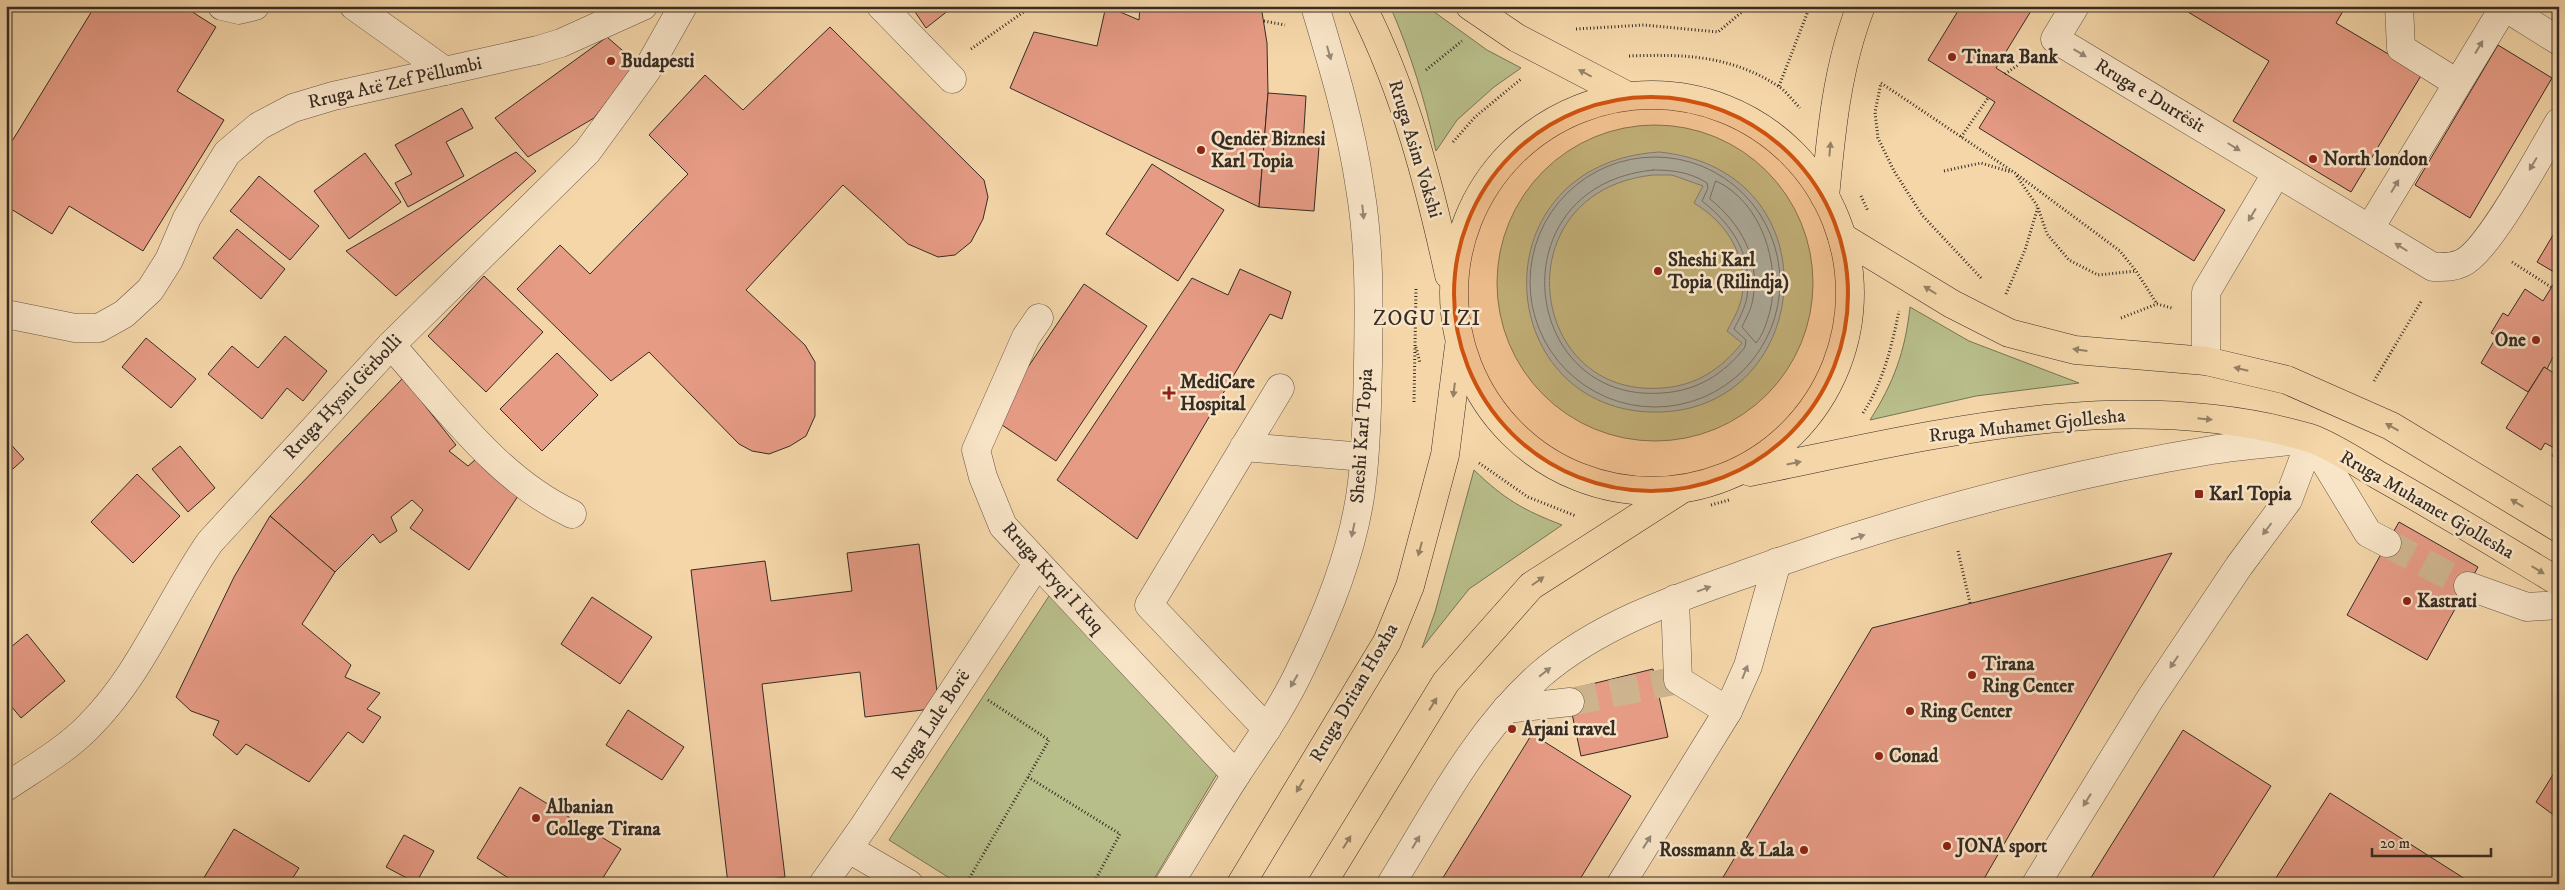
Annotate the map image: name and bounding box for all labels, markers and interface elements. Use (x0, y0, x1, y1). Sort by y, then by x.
one-way arrow (2474, 41, 2484, 54)
one-way arrow (1325, 45, 1333, 61)
place label: Tinara Bank (1961, 46, 2058, 69)
one-way arrow (2073, 49, 2086, 58)
place label: Budapesti (621, 50, 695, 73)
marker: Tinara Bank (1946, 51, 1958, 63)
street label: Rruga Atë Zef Pëllumbi (306, 52, 484, 114)
street label: Rruga e Durrësit (2091, 54, 2209, 138)
marker: Budapesti (605, 55, 617, 67)
one-way arrow (1577, 69, 1592, 77)
street label: Rruga Asim Vokshi (1383, 77, 1447, 221)
place label: Qendër Biznesi Karl Topia (1211, 128, 1325, 173)
one-way arrow (1826, 141, 1834, 157)
one-way arrow (2227, 143, 2240, 152)
marker: Qendër Biznesi Karl Topia (1195, 144, 1207, 156)
place label: North london (2323, 148, 2429, 171)
marker: North london (2307, 153, 2319, 165)
one-way arrow (2529, 158, 2538, 171)
one-way arrow (2390, 180, 2399, 193)
one-way arrow (1359, 204, 1367, 220)
one-way arrow (2247, 209, 2256, 222)
one-way arrow (2395, 243, 2408, 252)
place label: Sheshi Karl Topia (Rilindja) (1667, 249, 1789, 295)
marker: Sheshi Karl Topia (Rilindja) (1652, 265, 1664, 277)
one-way arrow (1924, 286, 1937, 295)
district label: ZOGU I ZI (1373, 306, 1481, 332)
place label: One (2495, 329, 2526, 352)
street label: Rruga Hysni Gërbolli (279, 330, 407, 464)
marker: One (2530, 334, 2542, 346)
one-way arrow (2071, 346, 2087, 354)
one-way arrow (2233, 365, 2248, 373)
street label: Sheshi Karl Topia (1346, 368, 1378, 504)
place label: MediCare Hospital (1180, 371, 1255, 416)
one-way arrow (1450, 382, 1458, 398)
marker: MediCare Hospital (1162, 386, 1176, 400)
street label: Rruga Muhamet Gjollesha (1928, 404, 2126, 448)
one-way arrow (2197, 415, 2213, 423)
one-way arrow (2384, 423, 2399, 431)
street label: Rruga Muhamet Gjollesha (2336, 446, 2518, 564)
one-way arrow (1786, 459, 1802, 467)
place label: Karl Topia (2209, 483, 2292, 506)
marker: Karl Topia (2193, 488, 2205, 500)
one-way arrow (2511, 498, 2524, 508)
street label: Rruga Kryqi I Kuq (996, 518, 1109, 639)
one-way arrow (2262, 522, 2272, 536)
one-way arrow (1348, 523, 1356, 539)
one-way arrow (1850, 533, 1865, 541)
one-way arrow (1416, 541, 1424, 556)
one-way arrow (2532, 565, 2545, 574)
one-way arrow (1531, 576, 1545, 586)
one-way arrow (1696, 585, 1711, 592)
place label: Kastrati (2417, 590, 2477, 613)
marker: Kastrati (2401, 595, 2413, 607)
street label: Rruga Dritan Hoxha (1305, 619, 1403, 767)
place label: Tirana Ring Center (1981, 653, 2075, 698)
one-way arrow (2170, 656, 2179, 669)
street label: Rruga Lule Borë (887, 665, 975, 784)
one-way arrow (1742, 665, 1750, 679)
one-way arrow (1538, 666, 1551, 677)
marker: Tirana Ring Center (1966, 669, 1978, 681)
one-way arrow (1290, 675, 1299, 688)
one-way arrow (1428, 697, 1437, 711)
place label: Ring Center (1920, 700, 2013, 723)
marker: Ring Center (1904, 705, 1916, 717)
place label: Arjani travel (1521, 718, 1616, 742)
marker: Arjani travel (1506, 723, 1518, 735)
place label: Conad (1889, 745, 1939, 768)
marker: Conad (1873, 750, 1885, 762)
one-way arrow (1296, 780, 1305, 793)
one-way arrow (2083, 793, 2092, 806)
place label: Albanian College Tirana (545, 796, 661, 841)
marker: Albanian College Tirana (530, 812, 542, 824)
scale bar (2372, 825, 2491, 857)
text: 20 m (2380, 834, 2410, 853)
place label: JONA sport (1955, 835, 2048, 858)
one-way arrow (1343, 836, 1352, 849)
one-way arrow (1412, 836, 1421, 849)
one-way arrow (1642, 836, 1651, 849)
place label: Rossmann & Lala (1659, 839, 1795, 862)
marker: JONA sport (1941, 840, 1953, 852)
marker: Rossmann & Lala (1798, 844, 1810, 856)

